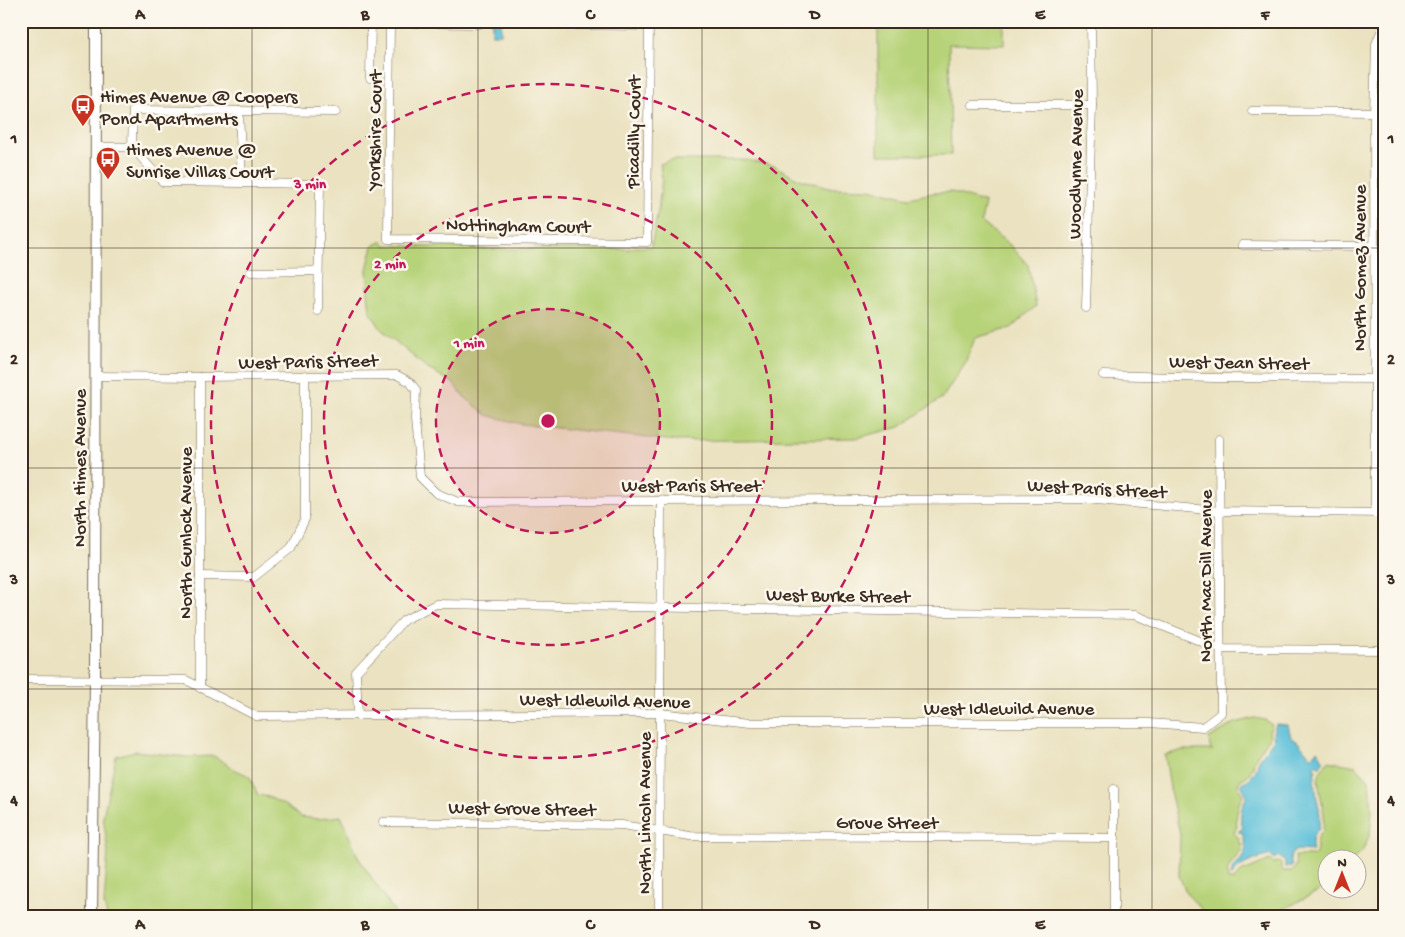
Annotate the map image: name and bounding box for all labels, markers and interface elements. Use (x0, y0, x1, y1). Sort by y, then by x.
text: A (134, 7, 146, 26)
text: B (360, 7, 370, 26)
text: C (585, 7, 596, 26)
text: D (808, 7, 821, 26)
text: E (1035, 7, 1046, 26)
text: F (1260, 7, 1271, 26)
street label: Yorkshire Court (364, 68, 389, 192)
street label: Picadilly Court (623, 73, 648, 190)
place label: Himes Avenue @ Coopers Pond Apartments (99, 87, 299, 132)
street label: Woodlynne Avenue (1065, 89, 1090, 239)
bus stop icon: Himes Avenue @ Coopers Pond Apartments (70, 93, 96, 127)
text: 1 (10, 131, 17, 150)
text: 1 (1387, 131, 1394, 150)
place label: Himes Avenue @ Sunrise Villas Court (126, 140, 276, 185)
bus stop icon: Himes Avenue @ Sunrise Villas Court (95, 146, 121, 180)
text: 3 min (293, 176, 327, 194)
street label: North Gomez Avenue (1350, 185, 1373, 351)
street label: Nottingham Court (446, 215, 592, 240)
text: 2 min (374, 256, 407, 274)
text: 1 min (453, 335, 485, 353)
street label: West Paris Street (238, 351, 380, 376)
text: 2 (10, 352, 18, 371)
street label: West Jean Street (1169, 352, 1311, 377)
text: 2 (1387, 352, 1395, 371)
street label: North Himes Avenue (70, 389, 93, 547)
centre of rings (539, 412, 557, 430)
street label: North Gunlock Avenue (176, 447, 199, 619)
street label: West Paris Street (1027, 475, 1169, 506)
street label: West Paris Street (621, 476, 763, 499)
street label: North Mac Dill Avenue (1196, 489, 1219, 662)
text: 3 (9, 572, 18, 591)
text: 3 (1386, 572, 1395, 591)
street label: West Burke Street (766, 585, 912, 610)
street label: West Idlewild Avenue (519, 690, 691, 715)
street label: West Idlewild Avenue (924, 699, 1095, 722)
street label: North Lincoln Avenue (635, 731, 658, 894)
text: 4 (9, 793, 18, 812)
text: 4 (1386, 793, 1395, 812)
street label: West Grove Street (448, 798, 598, 823)
street label: Grove Street (836, 813, 940, 836)
north arrow (1318, 850, 1368, 900)
text: N (1337, 855, 1347, 872)
text: A (134, 917, 146, 936)
text: B (360, 917, 370, 936)
text: C (585, 917, 596, 936)
text: D (808, 917, 821, 936)
text: E (1035, 917, 1046, 936)
text: F (1260, 917, 1271, 936)

